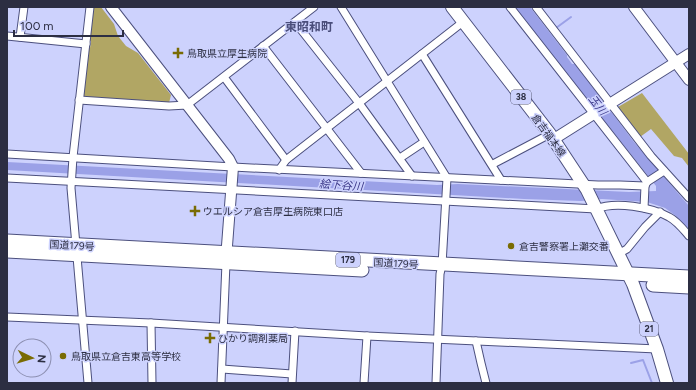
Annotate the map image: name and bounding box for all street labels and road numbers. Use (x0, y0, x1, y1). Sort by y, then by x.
road number: 38 (511, 90, 531, 104)
street label: 倉吉福本線 (529, 111, 569, 159)
street label: 国道179号 (49, 238, 95, 253)
road number: 179 (336, 253, 360, 267)
street label: 国道179号 (373, 256, 419, 271)
road number: 21 (640, 322, 658, 336)

